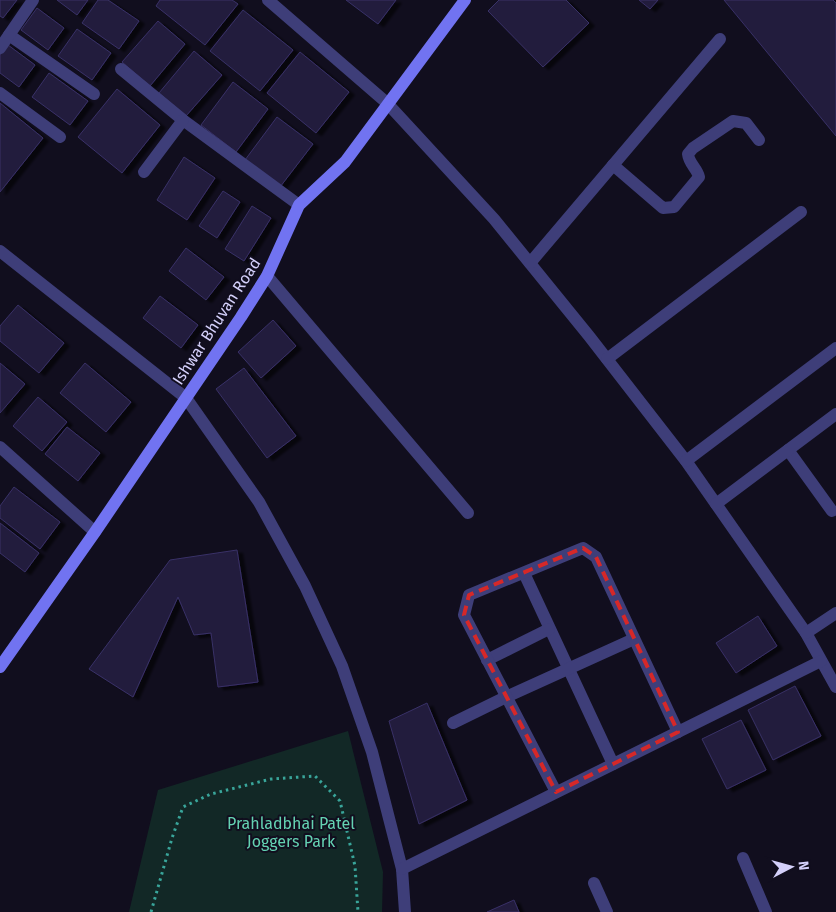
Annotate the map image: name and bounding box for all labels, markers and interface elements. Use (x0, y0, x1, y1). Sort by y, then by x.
street label: Ishwar Bhuvan Road (168, 254, 264, 388)
park label: Prahladbhai Patel Joggers Park (227, 814, 355, 851)
north arrow (766, 842, 816, 892)
text: N (794, 860, 812, 871)

